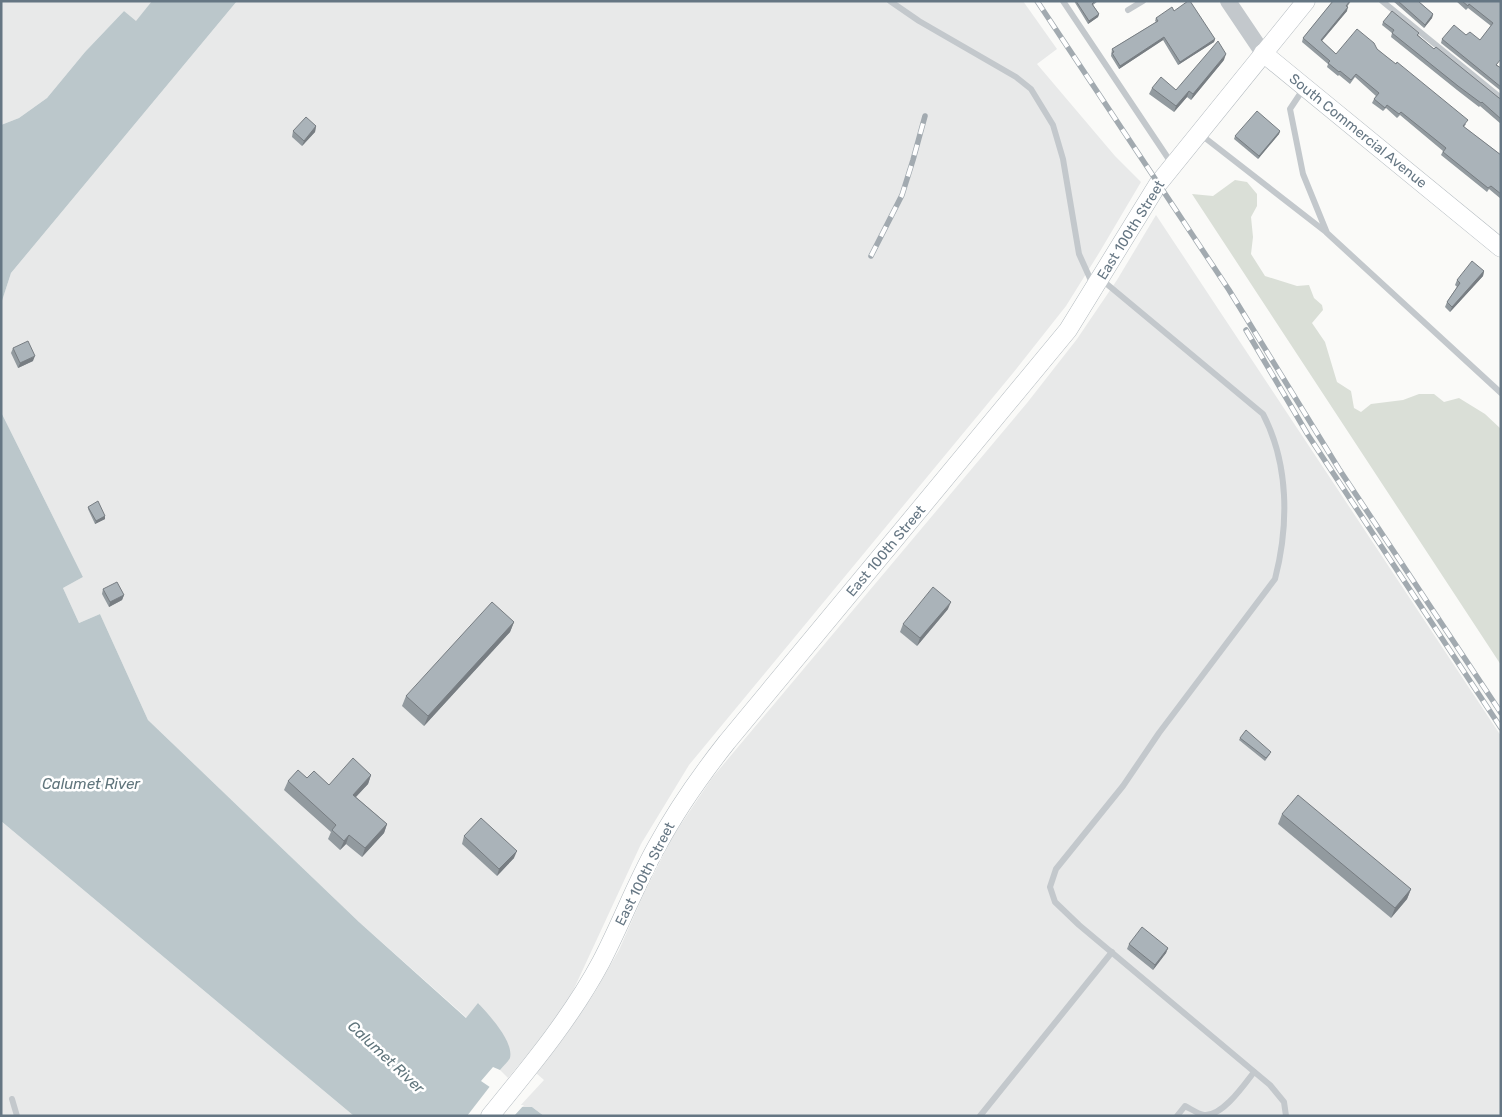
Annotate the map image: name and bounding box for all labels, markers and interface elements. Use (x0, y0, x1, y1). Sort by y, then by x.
street label: South Commercial Avenue (1286, 70, 1430, 192)
street label: East 100th Street (1094, 177, 1169, 283)
street label: East 100th Street (843, 501, 929, 600)
water label: Calumet River (42, 775, 141, 793)
street label: East 100th Street (612, 819, 679, 929)
water label: Calumet River (344, 1017, 429, 1098)

